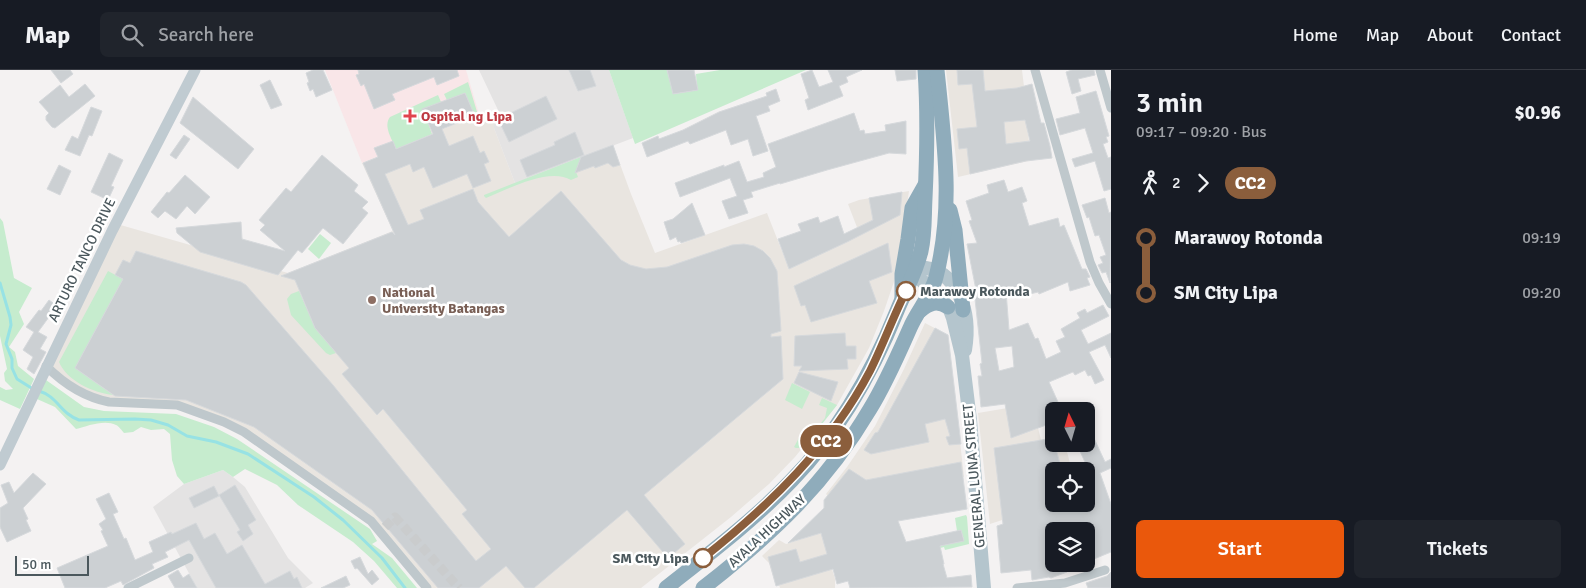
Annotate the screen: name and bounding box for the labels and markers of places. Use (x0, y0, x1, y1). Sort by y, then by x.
place label: Ospital ng Lipa (421, 108, 512, 125)
marker: Ospital ng Lipa (403, 109, 417, 123)
marker: Marawoy Rotonda (896, 281, 916, 301)
place label: Marawoy Rotonda (920, 283, 1030, 300)
place label: National University Batangas (382, 284, 505, 317)
marker: National University Batangas (366, 294, 378, 306)
marker: SM City Lipa (693, 548, 713, 568)
place label: SM City Lipa (612, 550, 689, 567)

